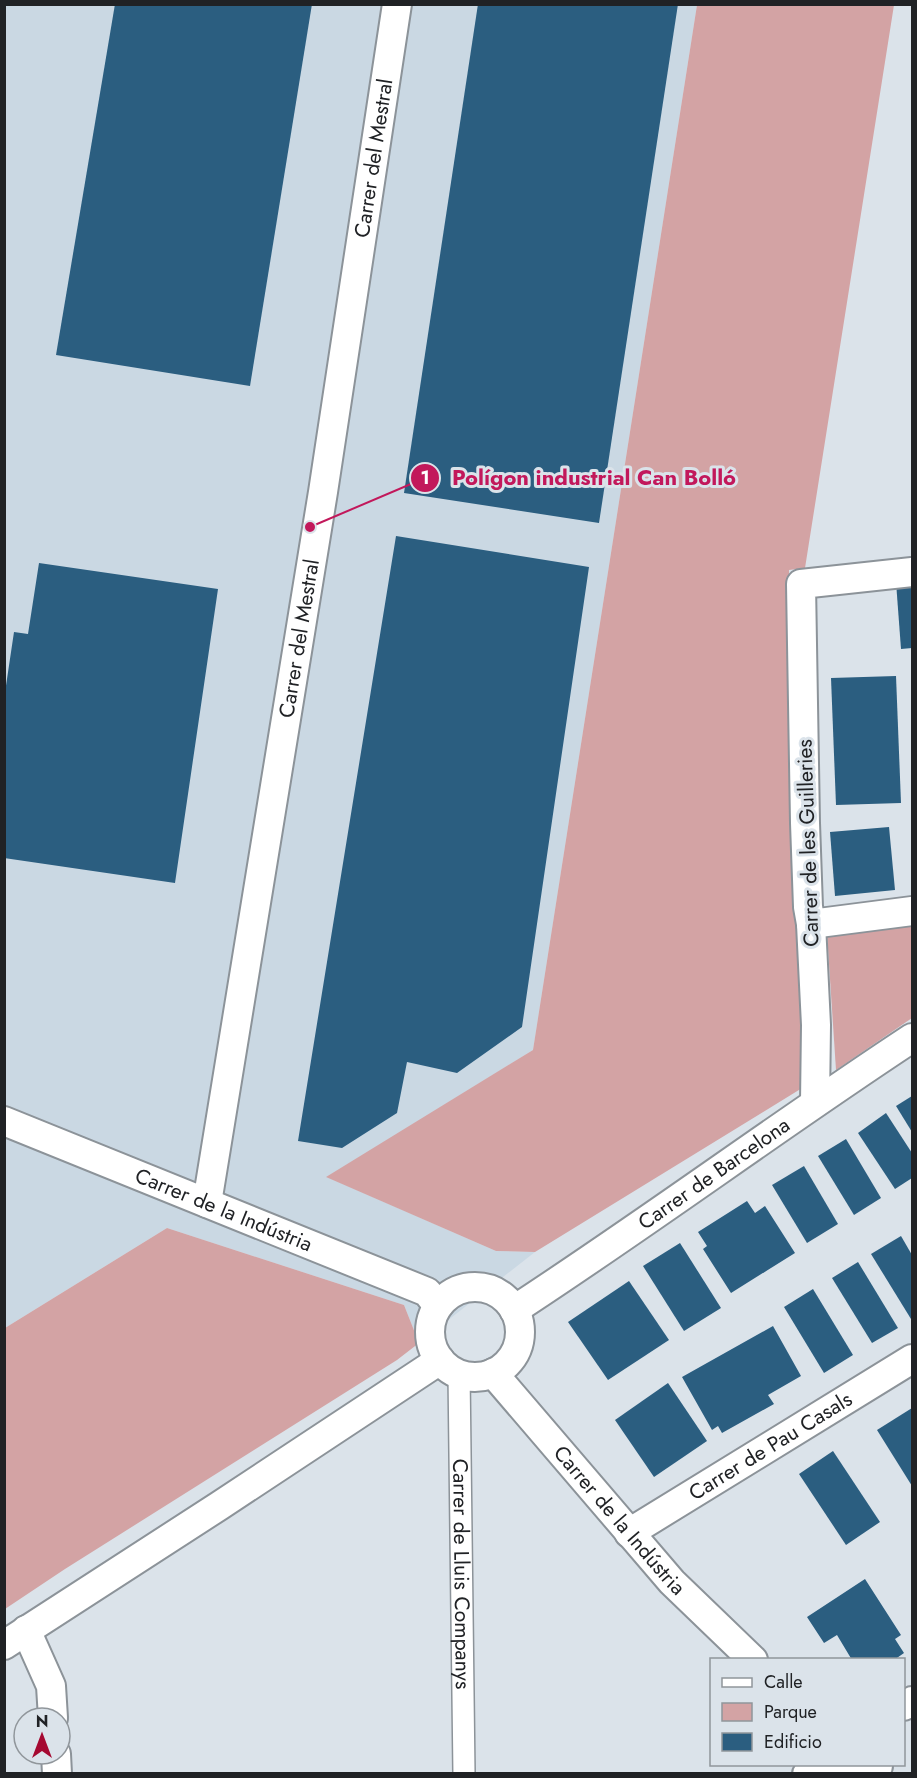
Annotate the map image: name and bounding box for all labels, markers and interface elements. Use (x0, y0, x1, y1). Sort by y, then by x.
street label: Carrer del Mestral (347, 77, 400, 240)
callout: Polígon industrial Can Bolló (410, 458, 748, 498)
text: Polígon industrial Can Bolló (452, 461, 736, 493)
text: 1 (420, 465, 430, 491)
street label: Carrer del Mestral (271, 557, 327, 720)
street label: Carrer de les Guilleries (789, 739, 827, 947)
street label: Carrer de Barcelona (632, 1110, 796, 1237)
street label: Carrer de la Indústria (131, 1161, 317, 1259)
street label: Carrer de Pau Casals (683, 1384, 858, 1508)
street label: Carrer de la Indústria (546, 1439, 692, 1602)
street label: Carrer de Lluis Companys (445, 1458, 478, 1689)
legend (710, 1658, 905, 1766)
text: Calle (764, 1669, 803, 1695)
text: Parque (764, 1699, 817, 1725)
north arrow (12, 1706, 72, 1766)
text: N (36, 1710, 48, 1733)
text: Edificio (764, 1729, 822, 1755)

